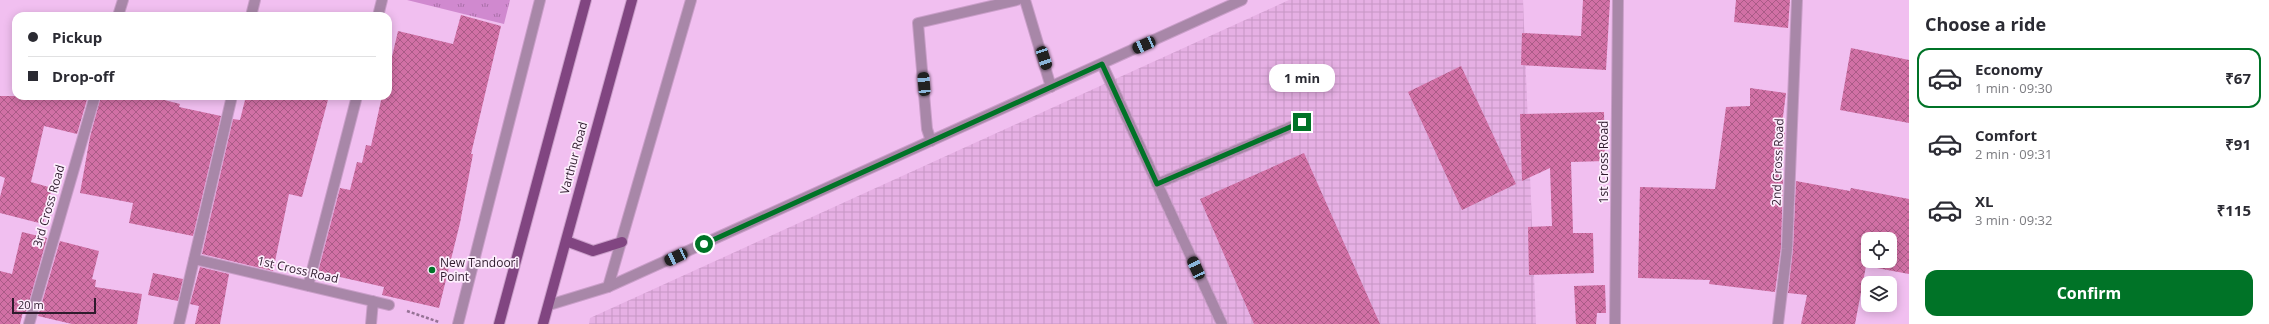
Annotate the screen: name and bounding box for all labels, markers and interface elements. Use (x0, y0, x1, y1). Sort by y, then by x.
text: Choose a ride (1925, 12, 2046, 36)
text: Pickup (52, 27, 102, 47)
car (1131, 35, 1157, 55)
car (1035, 45, 1053, 71)
text: Economy (1975, 59, 2043, 79)
icon: car (1927, 60, 1963, 96)
callout: 1 min (1269, 64, 1335, 92)
text: Drop-off (52, 66, 114, 86)
text: ₹67 (2225, 68, 2251, 88)
text: 1 min (1284, 69, 1320, 87)
car (917, 72, 931, 96)
text: 1 min · 09:30 (1975, 79, 2052, 97)
route end (1293, 113, 1311, 131)
street label: 2nd Cross Road (1767, 118, 1788, 206)
street label: Varthur Road (556, 120, 591, 196)
street label: 1st Cross Road (1595, 121, 1612, 203)
text: Comfort (1975, 125, 2037, 145)
icon: car (1927, 126, 1963, 162)
text: ₹91 (2225, 134, 2251, 154)
text: 2 min · 09:31 (1975, 145, 2052, 163)
street label: 3rd Cross Road (29, 163, 68, 249)
text: XL (1975, 191, 1993, 211)
icon: car (1927, 192, 1963, 228)
text: ₹115 (2217, 200, 2251, 220)
text: 3 min · 09:32 (1975, 211, 2052, 229)
map controls (1861, 232, 1897, 312)
button: locate (1861, 232, 1897, 268)
route start (695, 235, 713, 253)
car (663, 246, 689, 268)
street label: 1st Cross Road (256, 252, 340, 287)
place label: New Tandoori Point (440, 254, 519, 285)
car (1185, 255, 1207, 281)
marker: New Tandoori Point (427, 265, 437, 275)
button: Confirm (1925, 270, 2253, 316)
button: layers (1861, 276, 1897, 312)
scale bar (12, 296, 96, 315)
text: 20 m (18, 297, 44, 312)

